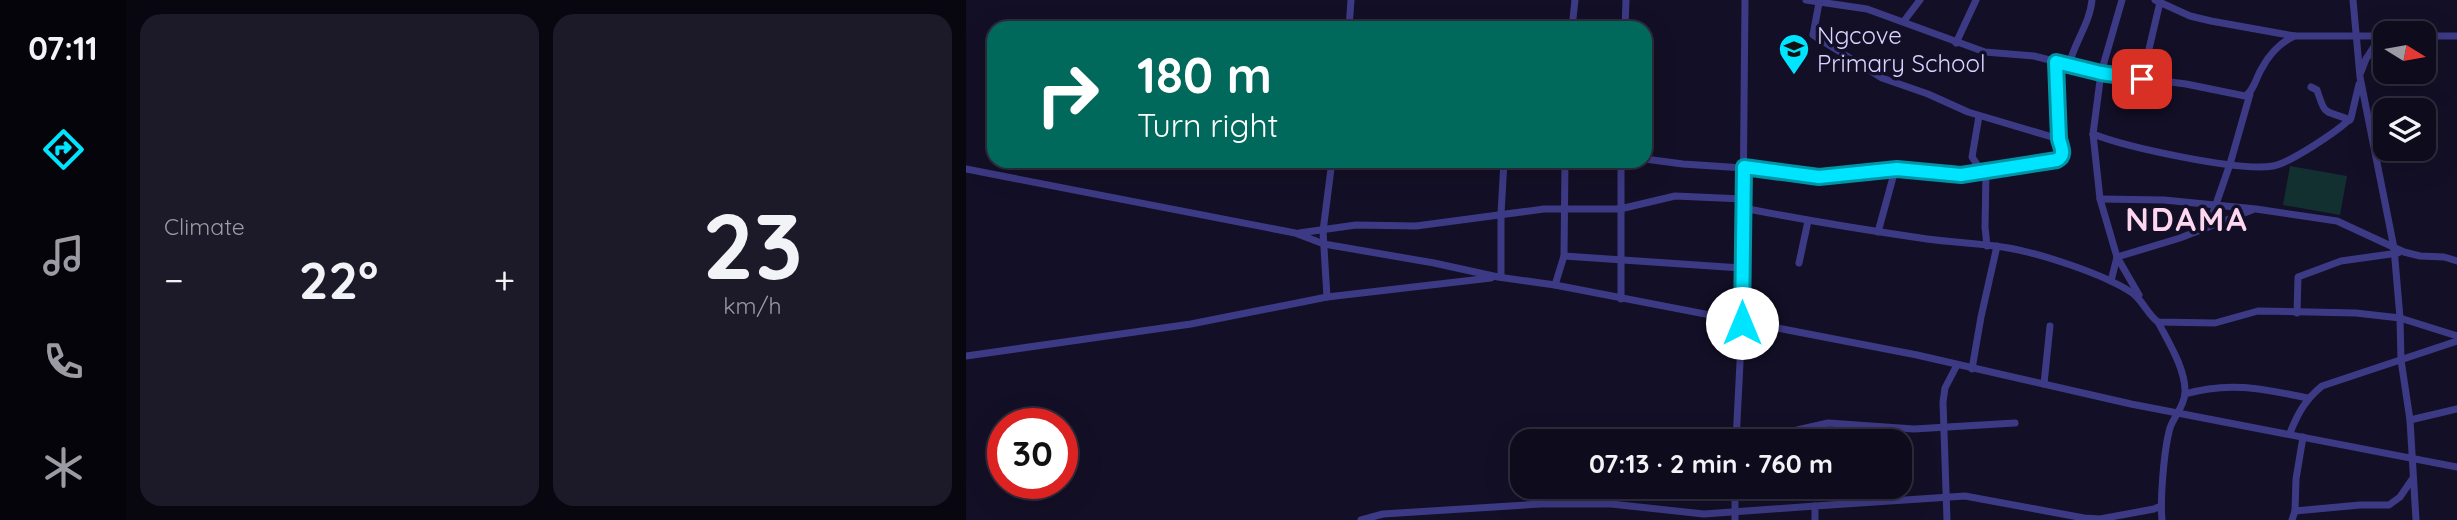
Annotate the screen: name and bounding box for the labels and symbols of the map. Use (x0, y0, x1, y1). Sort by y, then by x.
place label: Ngcove Primary School (1817, 20, 1986, 78)
north arrow (2373, 21, 2436, 84)
school or university icon: Ngcove Primary School (1777, 32, 1811, 76)
pin (2112, 49, 2172, 109)
district label: NDAMA (2125, 199, 2249, 239)
position arrow (1705, 286, 1779, 360)
speed limit sign: 30 (987, 408, 1078, 499)

